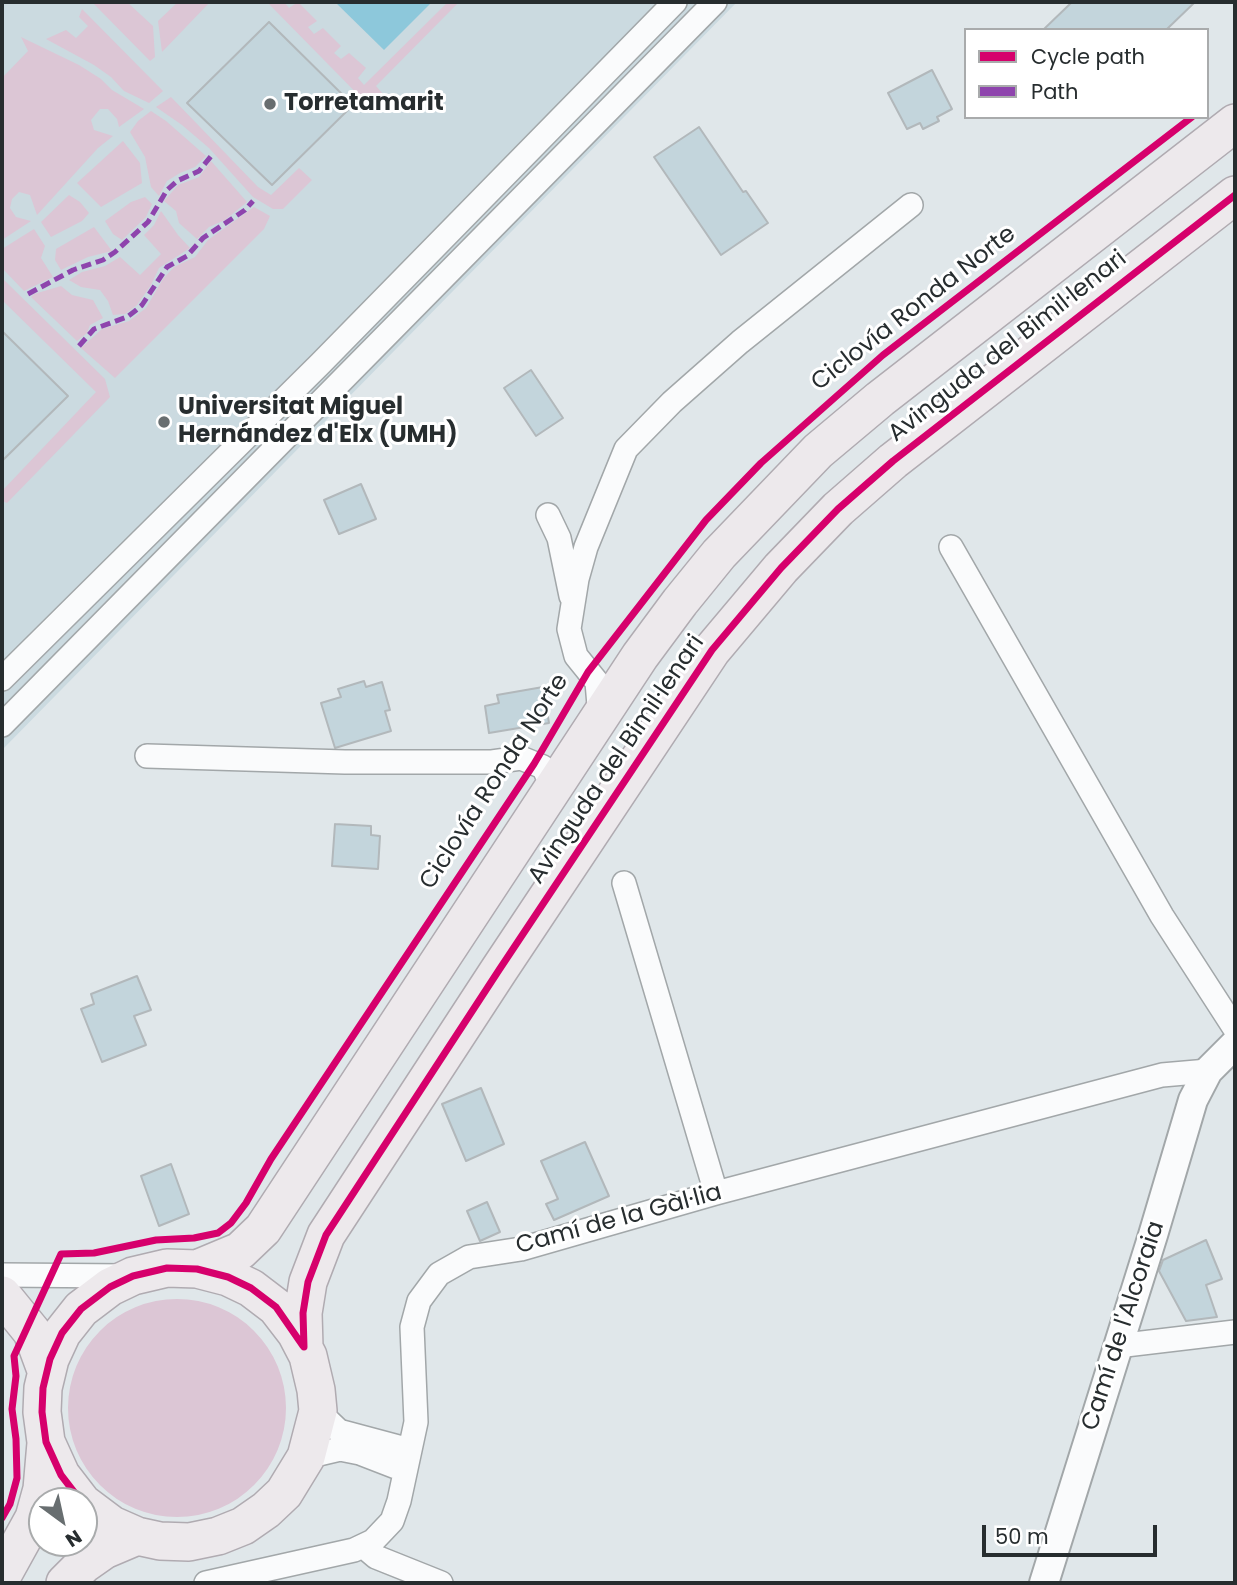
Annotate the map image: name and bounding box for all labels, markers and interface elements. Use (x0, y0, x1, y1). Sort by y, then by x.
legend (964, 28, 1209, 119)
text: Cycle path (1031, 42, 1145, 71)
text: Path (1031, 77, 1078, 106)
place label: Torretamarit (284, 90, 444, 118)
marker: Torretamarit (262, 96, 278, 112)
street label: Ciclovía Ronda Norte (806, 220, 1022, 398)
street label: Avinguda del Bimil·lenari (883, 245, 1133, 449)
place label: Universitat Miguel Hernández d'Elx (UMH) (178, 394, 458, 450)
marker: Universitat Miguel Hernández d'Elx (UMH) (156, 414, 172, 430)
street label: Avinguda del Bimil·lenari (523, 630, 711, 890)
street label: Ciclovía Ronda Norte (415, 669, 575, 895)
street label: Camí de la Gàl·lia (513, 1179, 725, 1261)
street label: Camí de l'Alcoraia (1077, 1218, 1171, 1434)
north arrow (28, 1487, 98, 1557)
scale bar (985, 1512, 1160, 1556)
text: 50 m (995, 1522, 1049, 1551)
text: N (60, 1523, 87, 1554)

